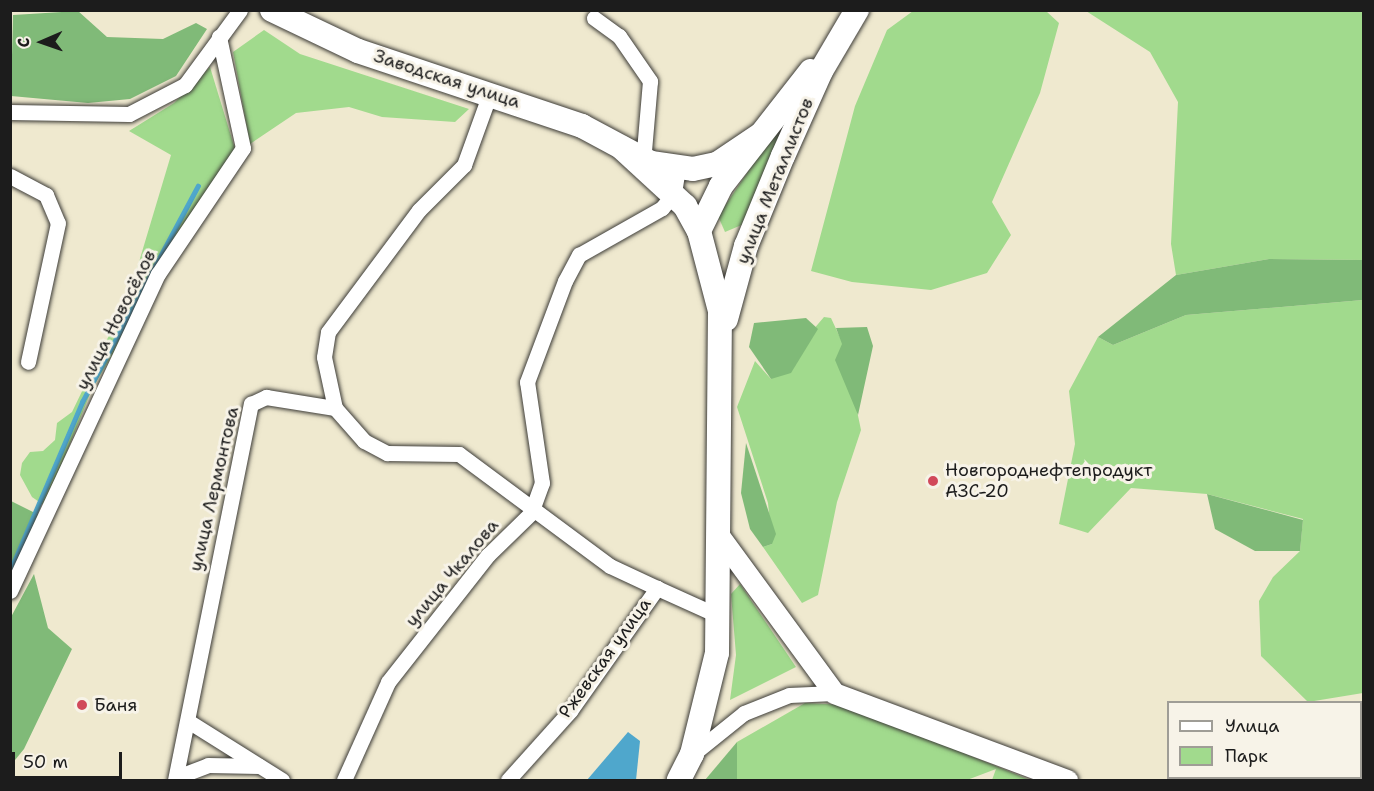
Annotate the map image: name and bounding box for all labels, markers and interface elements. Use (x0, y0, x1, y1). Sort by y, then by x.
north arrow (12, 12, 72, 72)
text: С (13, 37, 34, 48)
street label: Заводская улица (371, 45, 523, 113)
street label: улица Металлистов (732, 95, 818, 267)
street label: улица Новосёлов (71, 247, 161, 393)
street label: улица Лермонтова (185, 405, 243, 573)
place label: Новгороднефтепродукт АЗС-20 (945, 460, 1152, 502)
marker: Новгороднефтепродукт АЗС-20 (926, 474, 940, 488)
street label: улица Чкалова (401, 515, 503, 631)
street label: Ржевская улица (554, 594, 656, 722)
place label: Баня (94, 694, 137, 716)
marker: Баня (75, 698, 89, 712)
legend (1167, 701, 1362, 779)
text: Улица (1225, 714, 1279, 738)
scale bar (15, 740, 124, 778)
text: Парк (1225, 744, 1268, 768)
text: 50 m (23, 750, 68, 774)

